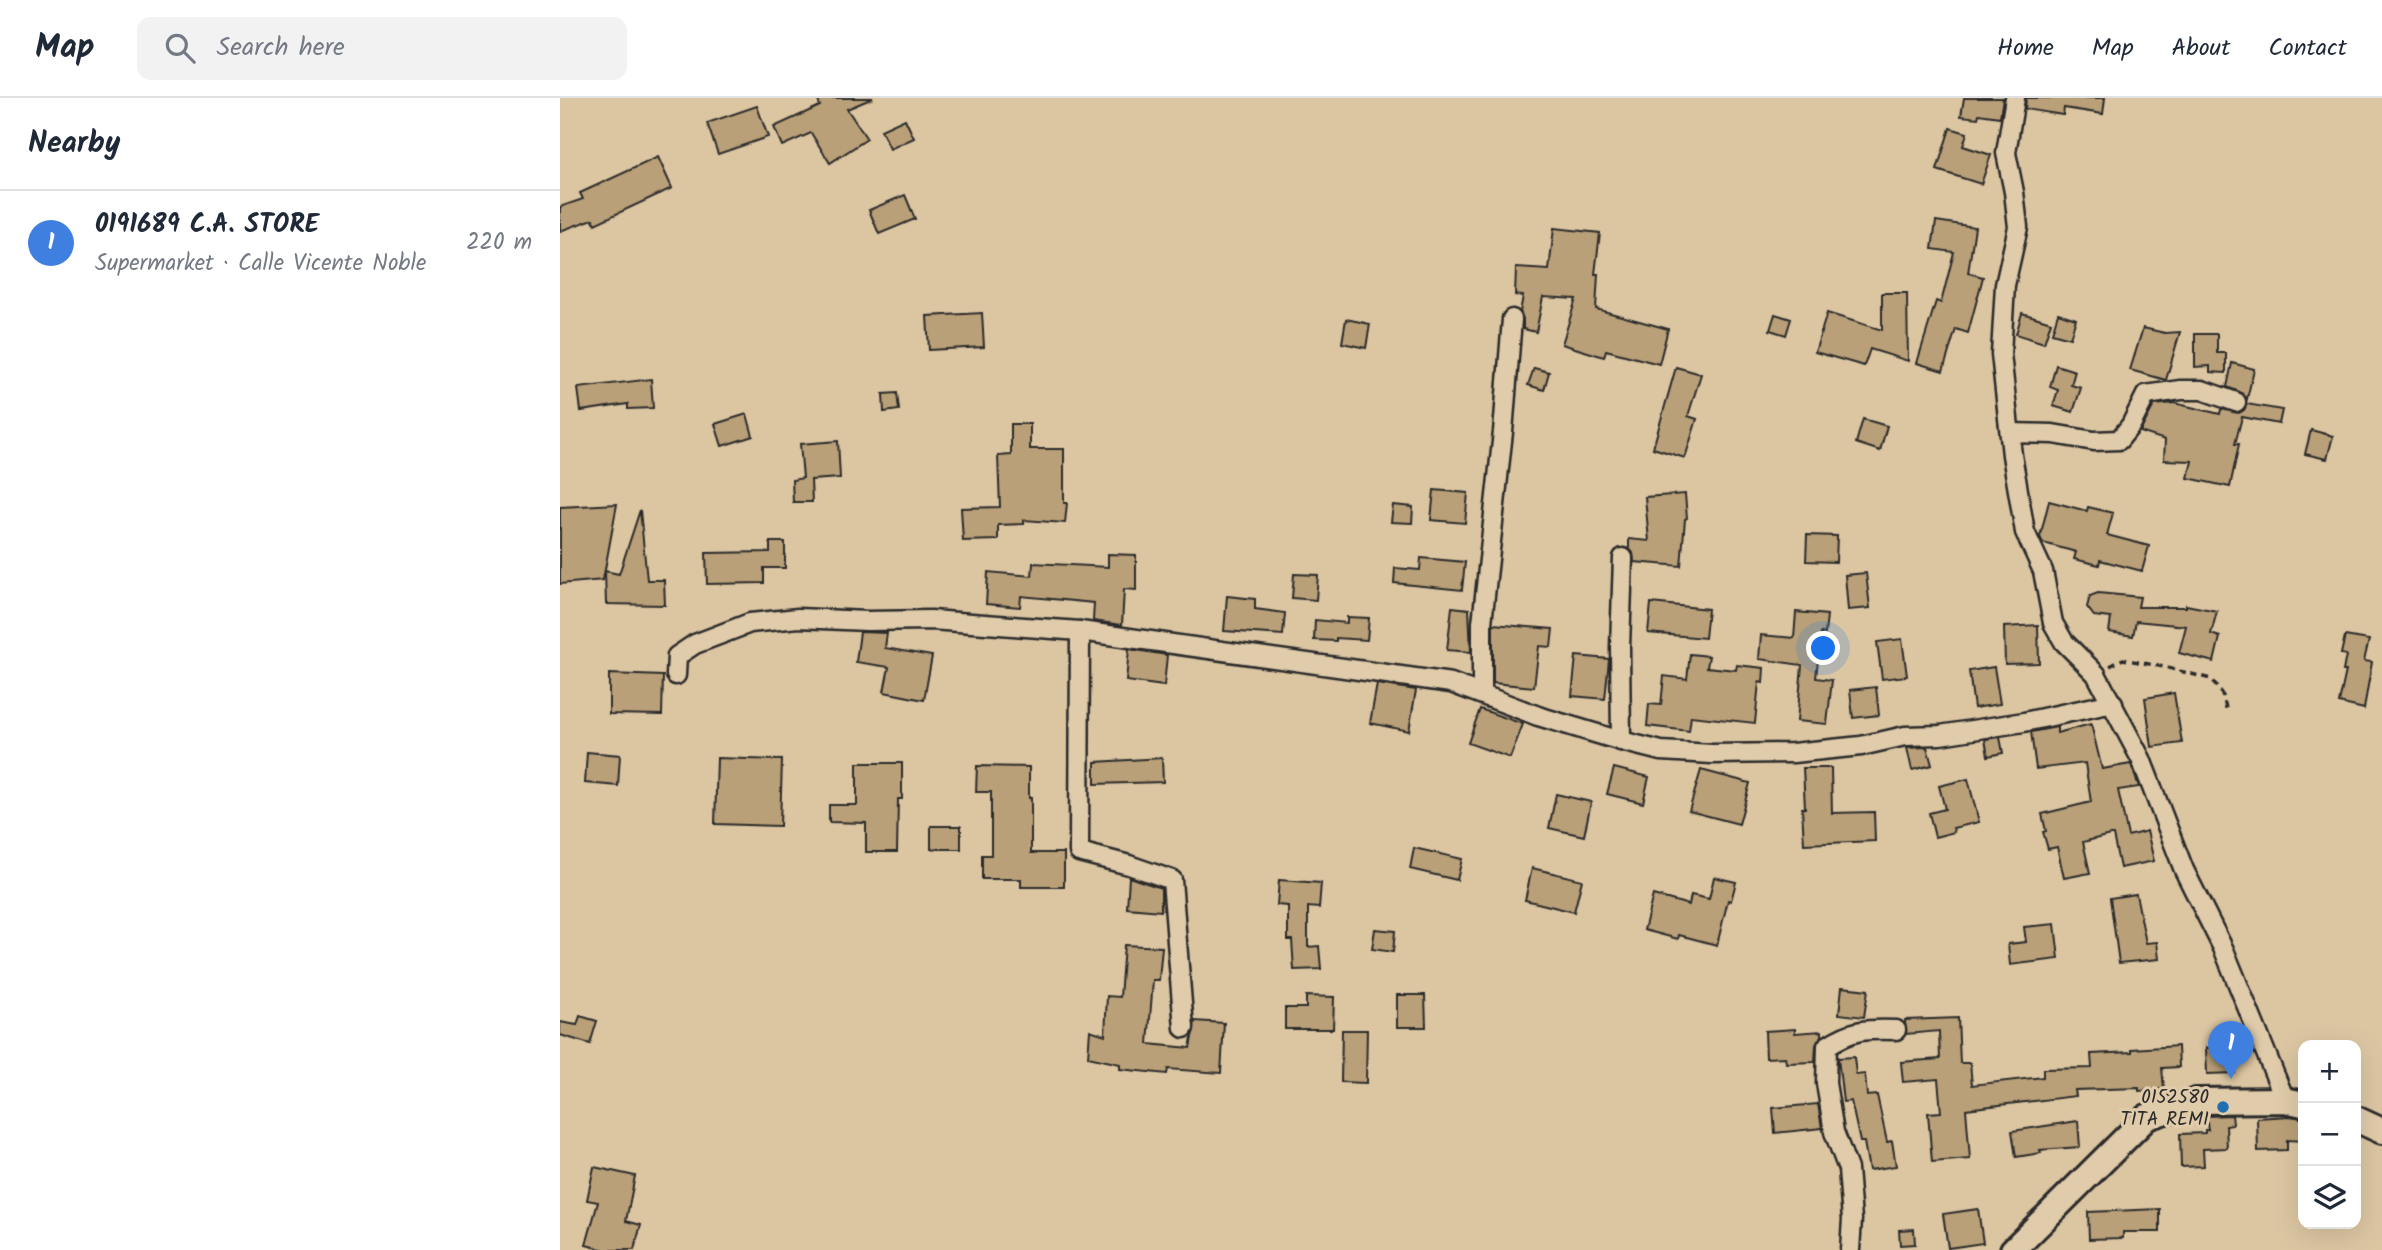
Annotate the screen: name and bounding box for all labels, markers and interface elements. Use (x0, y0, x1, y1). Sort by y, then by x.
search box (137, 17, 627, 80)
text: Map (35, 22, 95, 75)
text: Search here (217, 27, 345, 69)
icon: search (161, 29, 199, 67)
text: Home (1997, 29, 2054, 68)
text: Map (2092, 29, 2134, 68)
text: About (2172, 29, 2230, 68)
text: Contact (2268, 29, 2347, 68)
text: Nearby (28, 120, 120, 168)
text: 0191689 C.A. STORE (95, 204, 319, 246)
text: 1 (48, 225, 54, 261)
text: 220 m (466, 225, 532, 261)
text: Supermarket · Calle Vicente Noble (95, 246, 426, 282)
your location (1806, 631, 1840, 665)
pin: 1 (2208, 1021, 2254, 1079)
map controls (2298, 1040, 2361, 1229)
button: + (2298, 1040, 2361, 1103)
place label: 0152580 TITA REMI (2121, 1083, 2209, 1135)
marker: 0152580 TITA REMI (2215, 1099, 2231, 1115)
button: − (2298, 1103, 2361, 1166)
button: layers (2298, 1166, 2361, 1229)

